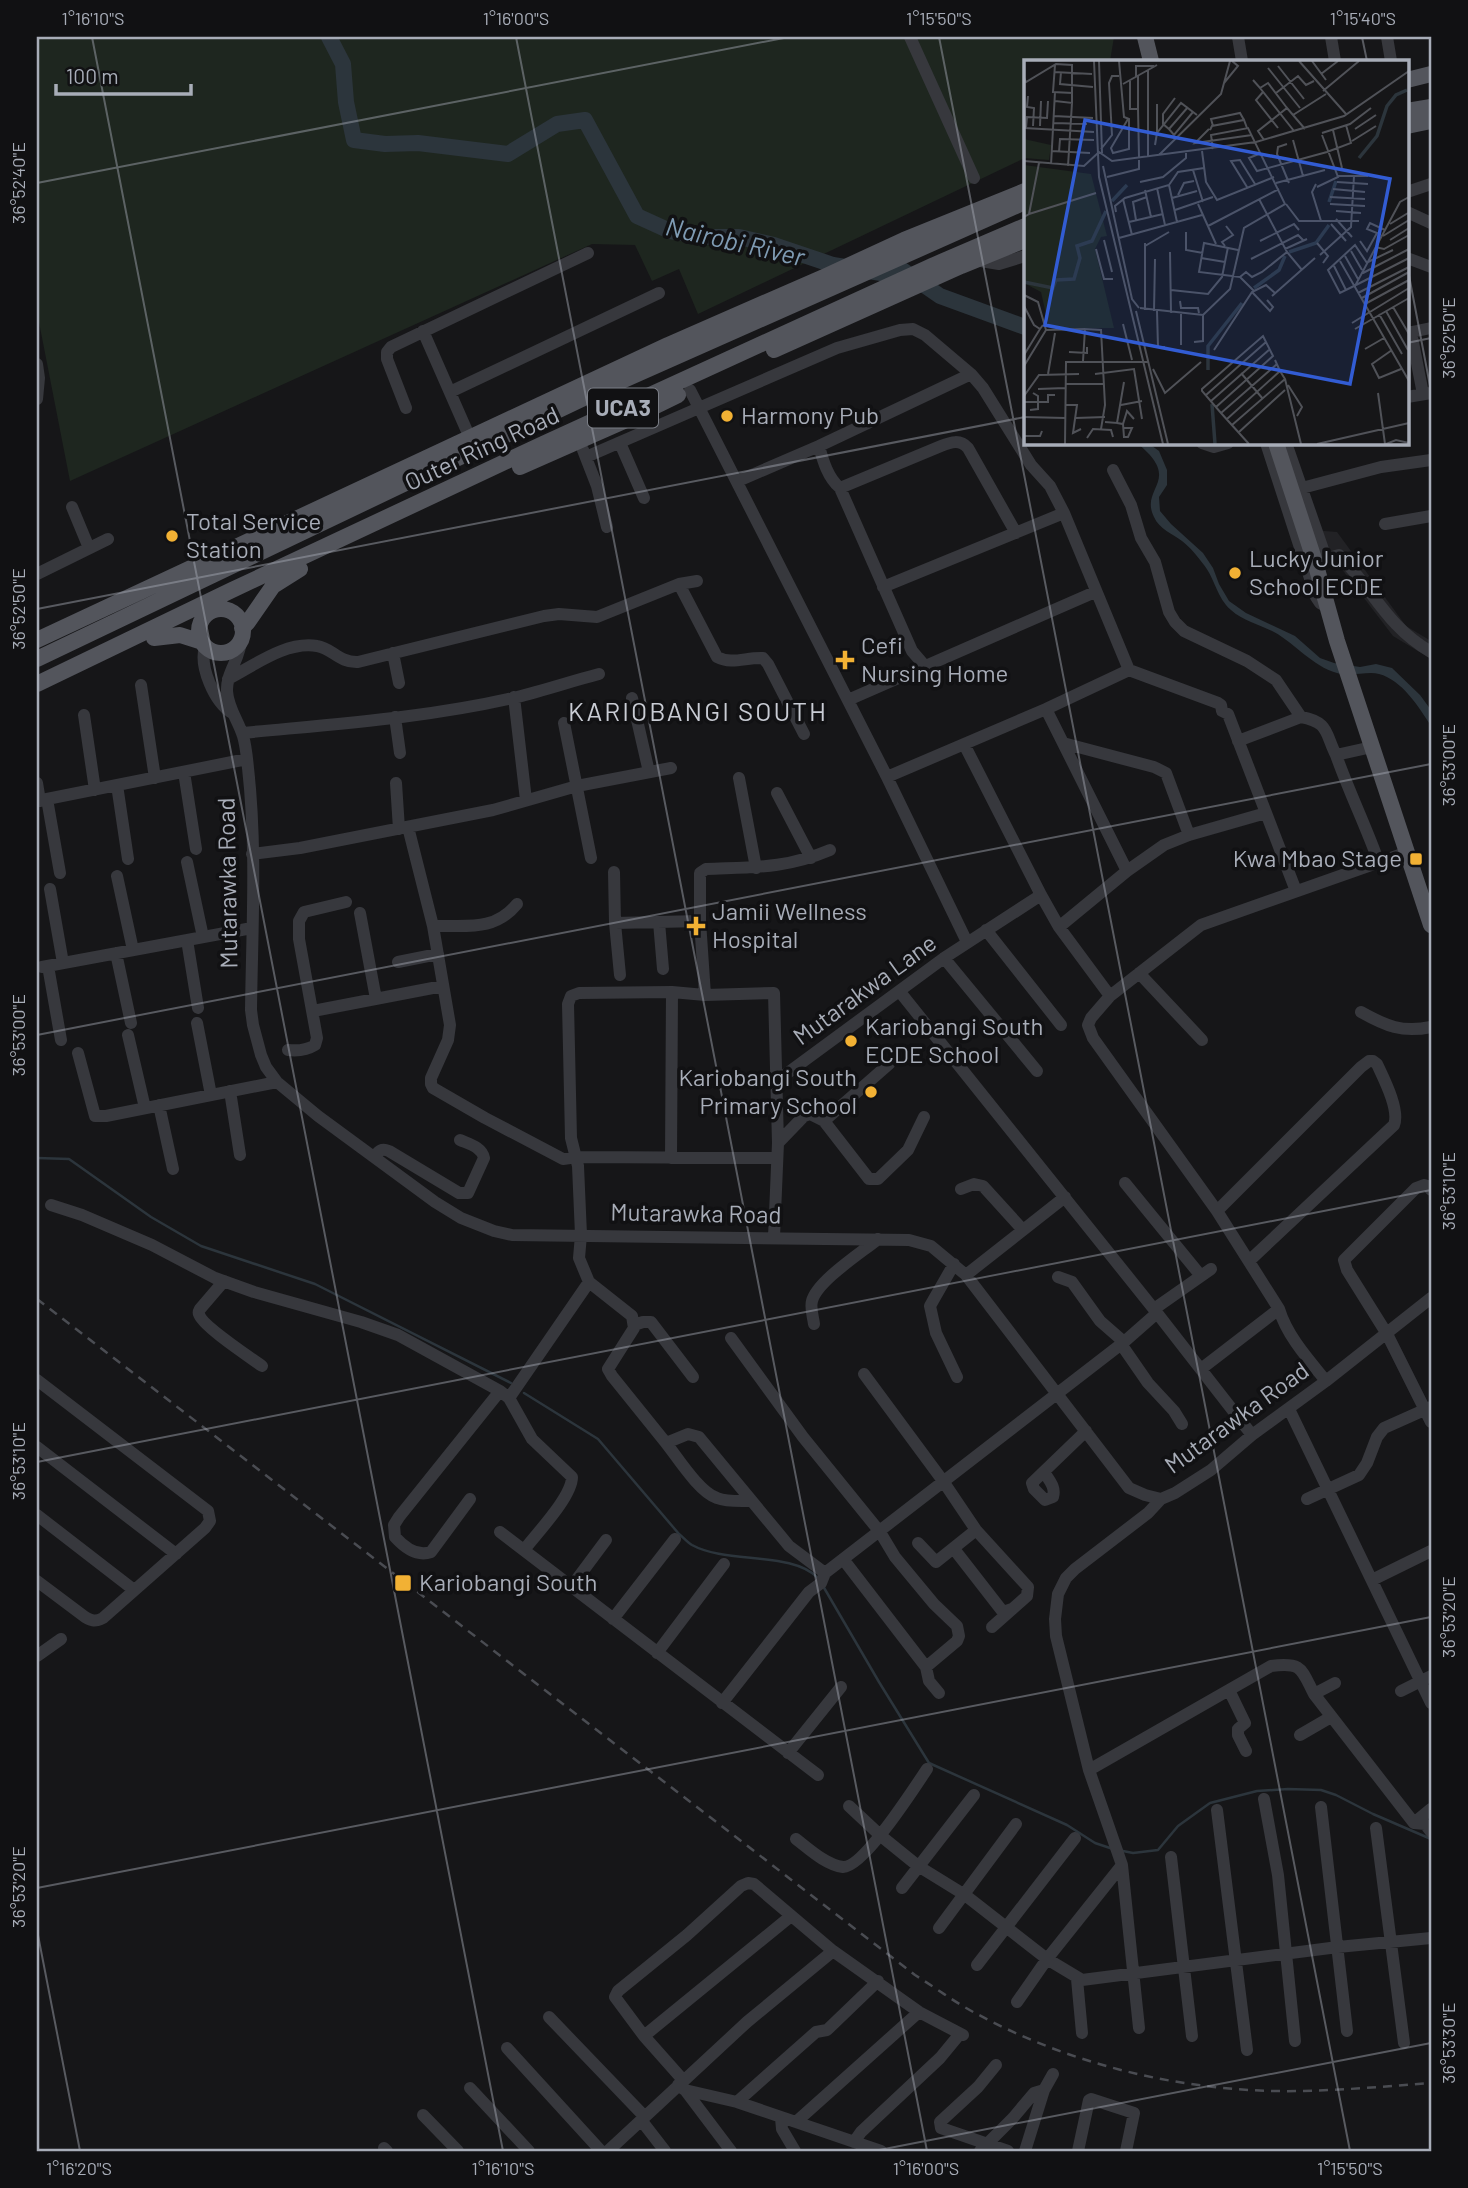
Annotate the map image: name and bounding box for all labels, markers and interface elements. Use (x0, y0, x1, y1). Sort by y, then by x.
text: 1°16'10"S (62, 7, 124, 29)
text: 1°16'00"S (483, 7, 549, 29)
text: 1°15'50"S (906, 7, 972, 29)
text: 1°15'40"S (1330, 7, 1396, 29)
scale bar (56, 52, 191, 96)
inset map (1024, 60, 1408, 444)
text: 100 m (66, 63, 119, 88)
text: 36°52'40"E (7, 142, 29, 224)
water label: Nairobi River (663, 210, 808, 272)
text: 36°52'50"E (1437, 297, 1459, 379)
road number: UCA3 (588, 388, 658, 428)
street label: Outer Ring Road (400, 399, 563, 496)
place label: Harmony Pub (741, 400, 879, 429)
marker: Harmony Pub (719, 408, 735, 424)
place label: Total Service Station (186, 506, 321, 563)
marker: Total Service Station (164, 528, 180, 544)
place label: Lucky Junior School ECDE (1249, 543, 1384, 600)
marker: Lucky Junior School ECDE (1227, 565, 1243, 581)
text: 36°52'50"E (7, 568, 29, 650)
place label: Cefi Nursing Home (861, 630, 1008, 687)
marker: Cefi Nursing Home (835, 650, 855, 670)
district label: KARIOBANGI SOUTH (568, 695, 828, 726)
text: 36°53'00"E (1437, 724, 1459, 806)
street label: Mutarawka Road (211, 797, 242, 969)
place label: Kwa Mbao Stage (1233, 843, 1402, 872)
marker: Kwa Mbao Stage (1408, 851, 1424, 867)
place label: Jamii Wellness Hospital (712, 896, 867, 953)
marker: Jamii Wellness Hospital (686, 916, 706, 936)
street label: Mutarakwa Lane (787, 927, 941, 1050)
text: 36°53'00"E (7, 994, 29, 1076)
place label: Kariobangi South ECDE School (865, 1011, 1044, 1068)
marker: Kariobangi South ECDE School (843, 1033, 859, 1049)
place label: Kariobangi South Primary School (678, 1062, 857, 1119)
marker: Kariobangi South Primary School (863, 1084, 879, 1100)
text: 36°53'10"E (1437, 1152, 1459, 1230)
street label: Mutarawka Road (610, 1197, 782, 1228)
street label: Mutarawka Road (1158, 1355, 1314, 1479)
text: 36°53'10"E (7, 1422, 29, 1500)
place label: Kariobangi South (419, 1567, 598, 1596)
marker: Kariobangi South (393, 1573, 413, 1593)
text: 36°53'20"E (1437, 1576, 1459, 1658)
text: 36°53'20"E (7, 1846, 29, 1928)
text: 36°53'30"E (1437, 2002, 1459, 2084)
text: 1°16'20"S (46, 2157, 112, 2179)
text: 1°16'10"S (472, 2157, 534, 2179)
text: 1°16'00"S (893, 2157, 959, 2179)
text: 1°15'50"S (1317, 2157, 1383, 2179)

